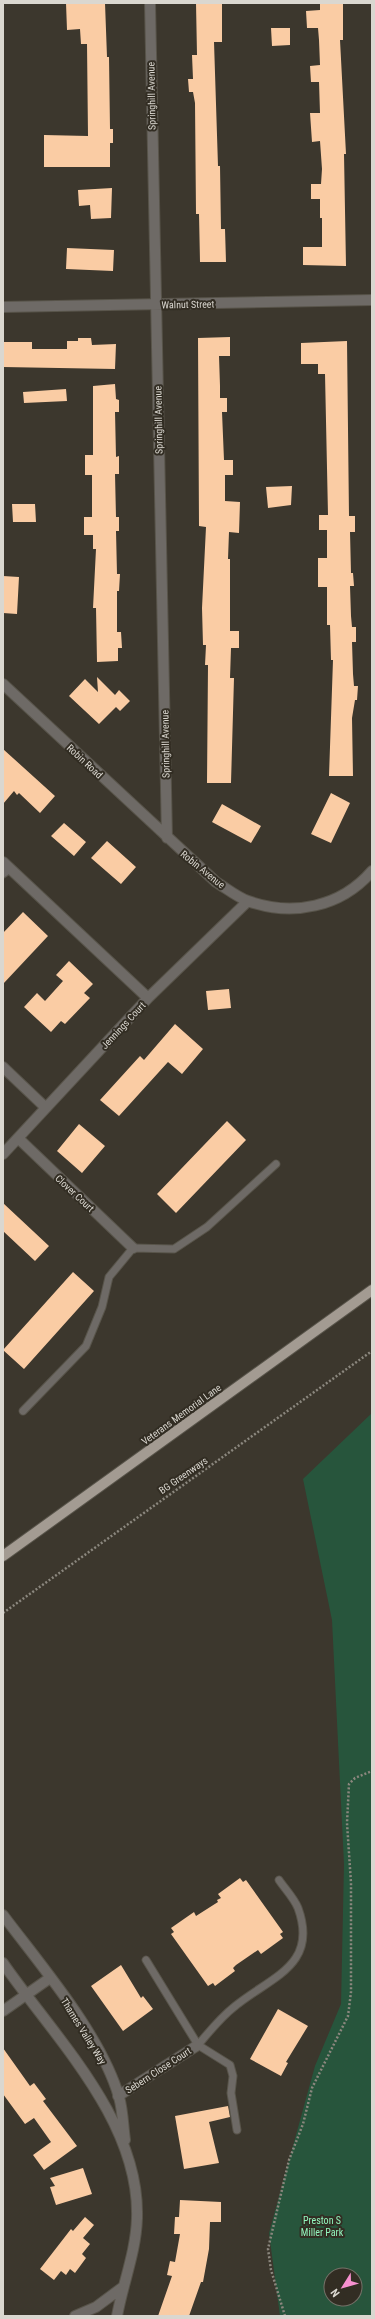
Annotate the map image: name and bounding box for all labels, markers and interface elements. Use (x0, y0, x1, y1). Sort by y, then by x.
street label: Springhill Avenue (145, 62, 158, 130)
street label: Walnut Street (161, 299, 215, 310)
street label: Springhill Avenue (152, 386, 165, 454)
street label: Springhill Avenue (159, 710, 172, 778)
street label: Robin Road (65, 742, 105, 781)
street label: Robin Avenue (178, 848, 227, 891)
street label: Jennings Court (99, 1000, 148, 1051)
street label: Clover Court (53, 1173, 96, 1214)
street label: Veterans Memorial Lane (139, 1382, 223, 1447)
street label: BG Greenways (157, 1454, 210, 1496)
street label: Thames Valley Way (59, 1996, 108, 2066)
street label: Sebern Close Court (123, 2045, 193, 2096)
park label: Preston S Miller Park (301, 2215, 344, 2238)
north arrow (323, 2267, 363, 2307)
text: N (328, 2286, 343, 2299)

